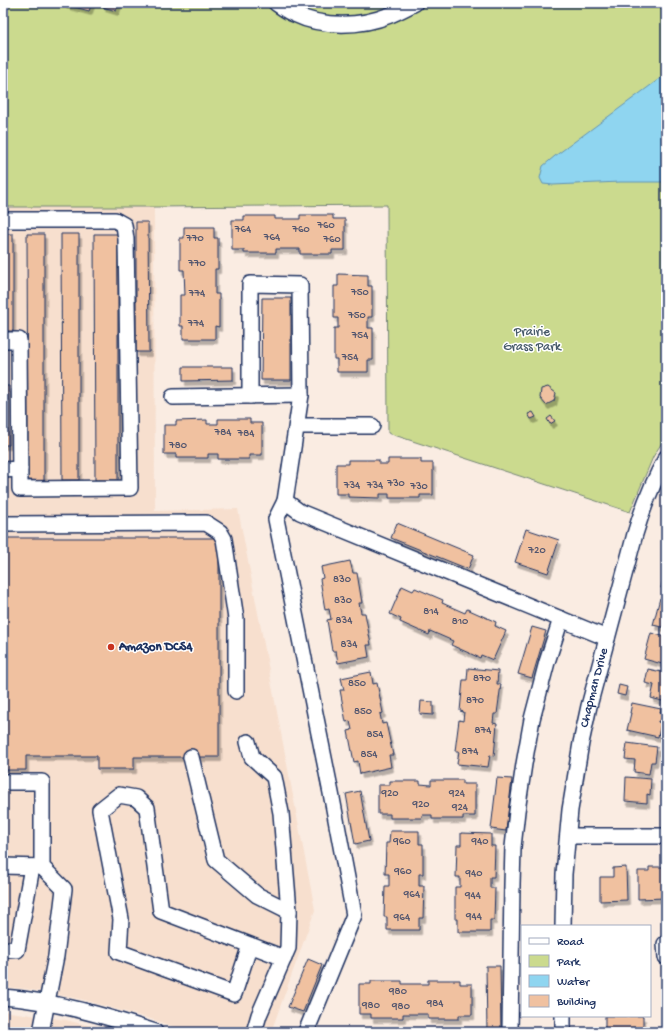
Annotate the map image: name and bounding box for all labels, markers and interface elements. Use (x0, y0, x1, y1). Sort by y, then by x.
house number: 760 (316, 220, 335, 232)
house number: 764 (234, 224, 252, 236)
house number: 760 (291, 224, 310, 236)
house number: 764 (263, 232, 281, 244)
house number: 770 (185, 233, 204, 245)
house number: 760 (322, 234, 341, 246)
house number: 770 (187, 258, 206, 270)
house number: 750 (350, 287, 369, 299)
house number: 774 (188, 288, 206, 300)
house number: 750 (347, 310, 366, 322)
house number: 774 (187, 318, 205, 330)
park label: Prairie Grass Park (503, 325, 562, 355)
house number: 754 (351, 330, 369, 342)
house number: 754 (341, 352, 359, 364)
house number: 784 (214, 427, 232, 439)
house number: 784 (237, 428, 255, 440)
house number: 780 (168, 440, 187, 452)
house number: 730 (386, 478, 405, 490)
house number: 734 (343, 480, 361, 492)
house number: 734 (366, 480, 384, 492)
house number: 730 (409, 481, 428, 493)
house number: 720 (527, 545, 546, 557)
house number: 830 (333, 574, 351, 586)
house number: 830 (334, 595, 352, 607)
house number: 814 (423, 606, 440, 618)
house number: 834 (336, 615, 353, 627)
house number: 810 (452, 616, 468, 628)
house number: 834 (341, 639, 358, 651)
place label: Amazon DCS4 (118, 640, 193, 655)
marker: Amazon DCS4 (106, 642, 116, 652)
street label: Chapman Drive (577, 646, 612, 729)
house number: 870 (473, 673, 491, 685)
house number: 850 (348, 678, 366, 690)
house number: 870 (466, 695, 484, 707)
house number: 850 (354, 706, 372, 718)
house number: 874 (475, 725, 492, 737)
house number: 854 (366, 729, 384, 741)
house number: 874 (462, 746, 479, 758)
house number: 854 (360, 749, 378, 761)
house number: 920 (380, 788, 399, 800)
house number: 924 (448, 788, 466, 800)
house number: 920 (411, 799, 430, 811)
house number: 924 (451, 802, 469, 814)
house number: 960 (392, 836, 411, 848)
house number: 940 (471, 836, 488, 848)
house number: 960 (393, 866, 412, 878)
house number: 940 (465, 868, 482, 880)
house number: 964 (403, 889, 421, 901)
house number: 944 (464, 890, 482, 902)
house number: 944 (465, 911, 483, 923)
house number: 964 (393, 912, 411, 924)
legend (521, 925, 651, 1017)
text: Road (557, 936, 584, 950)
text: Park (556, 956, 582, 970)
text: Water (557, 976, 591, 990)
house number: 980 (388, 986, 407, 998)
text: Building (556, 996, 596, 1010)
house number: 984 (426, 998, 444, 1010)
house number: 980 (361, 1000, 380, 1012)
house number: 980 (391, 1001, 410, 1013)

